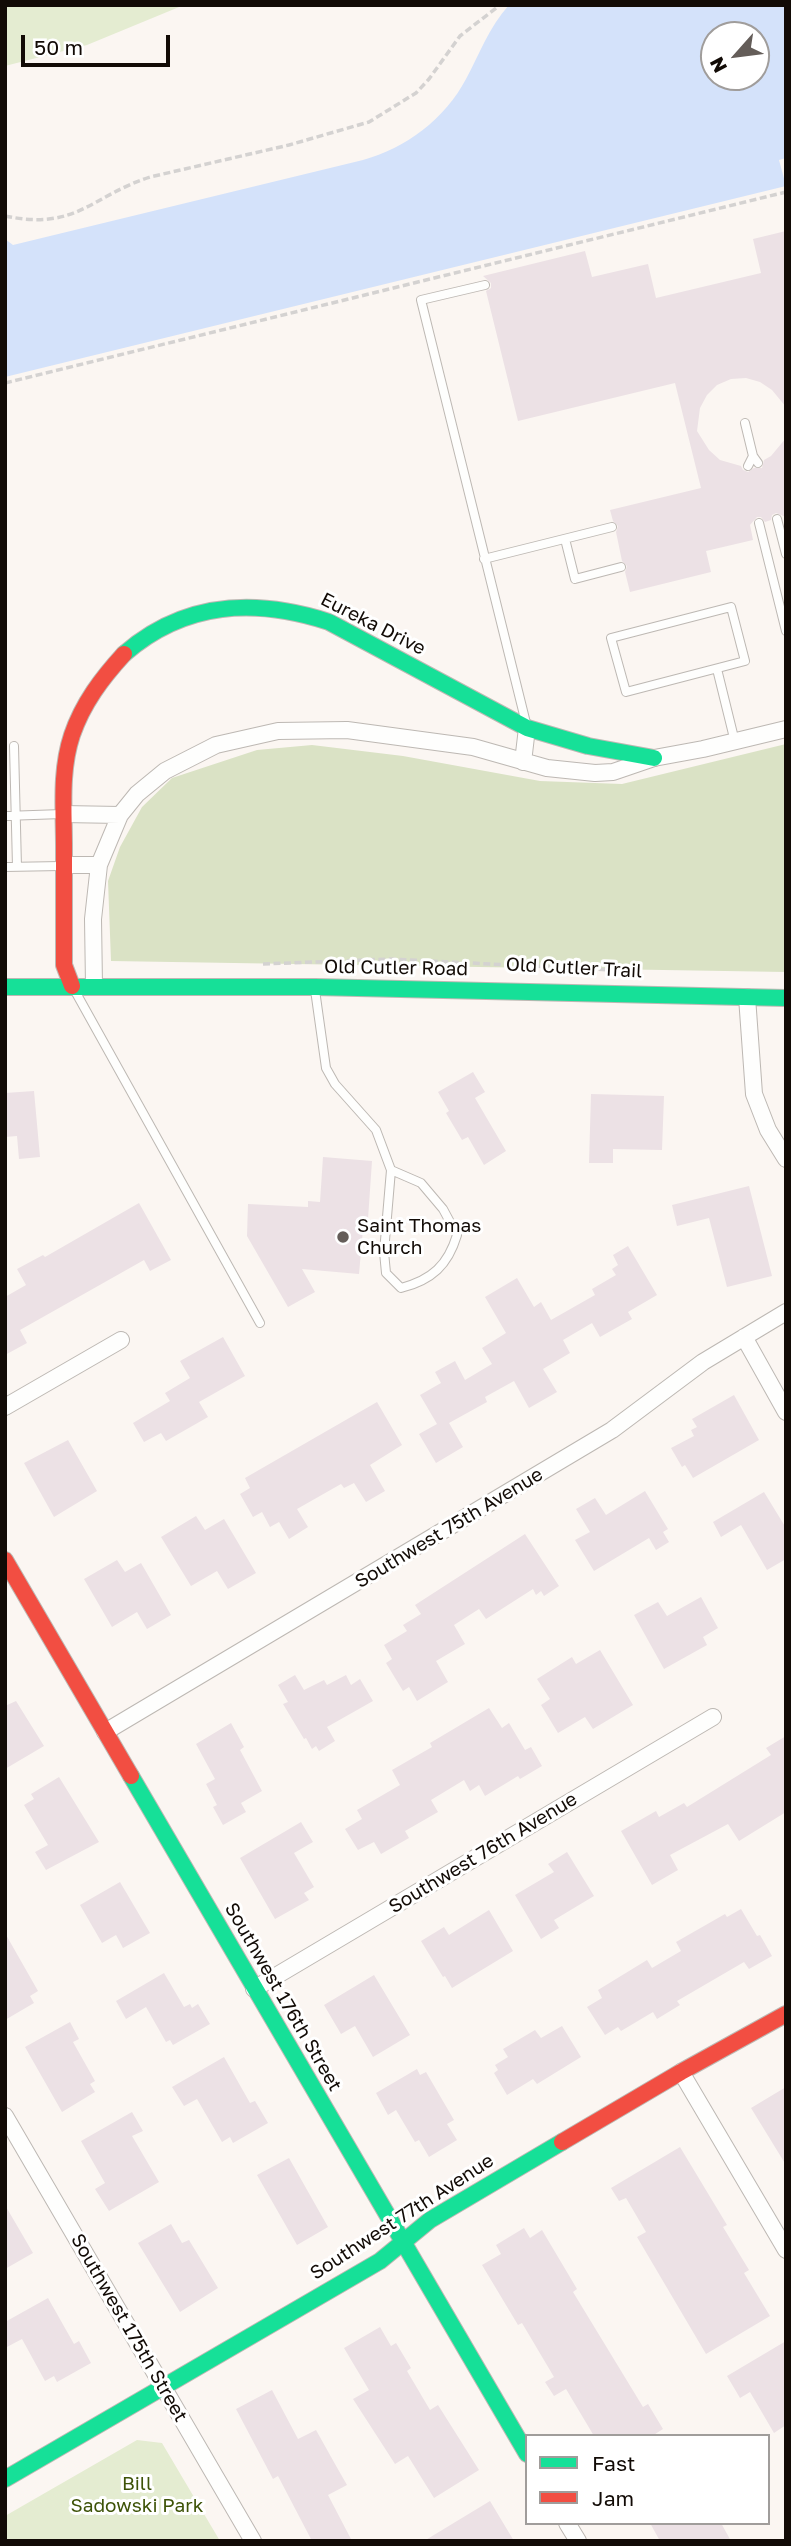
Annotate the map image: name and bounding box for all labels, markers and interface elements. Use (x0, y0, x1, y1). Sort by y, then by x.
scale bar (24, 21, 173, 65)
north arrow (700, 21, 770, 91)
text: 50 m (34, 34, 83, 60)
text: N (704, 53, 731, 77)
street label: Eureka Drive (317, 588, 429, 660)
street label: Old Cutler Trail (505, 953, 643, 983)
street label: Old Cutler Road (324, 955, 468, 981)
place label: Saint Thomas Church (357, 1215, 481, 1259)
marker: Saint Thomas Church (335, 1229, 351, 1245)
street label: Southwest 75th Avenue (351, 1463, 547, 1593)
street label: Southwest 76th Avenue (385, 1788, 581, 1918)
street label: Southwest 176th Street (220, 1899, 346, 2095)
street label: Southwest 77th Avenue (306, 2149, 498, 2285)
street label: Southwest 175th Street (66, 2230, 192, 2426)
legend (525, 2434, 770, 2525)
text: Fast (592, 2450, 635, 2476)
park label: Bill Sadowski Park (71, 2473, 203, 2517)
text: Jam (592, 2485, 634, 2511)

